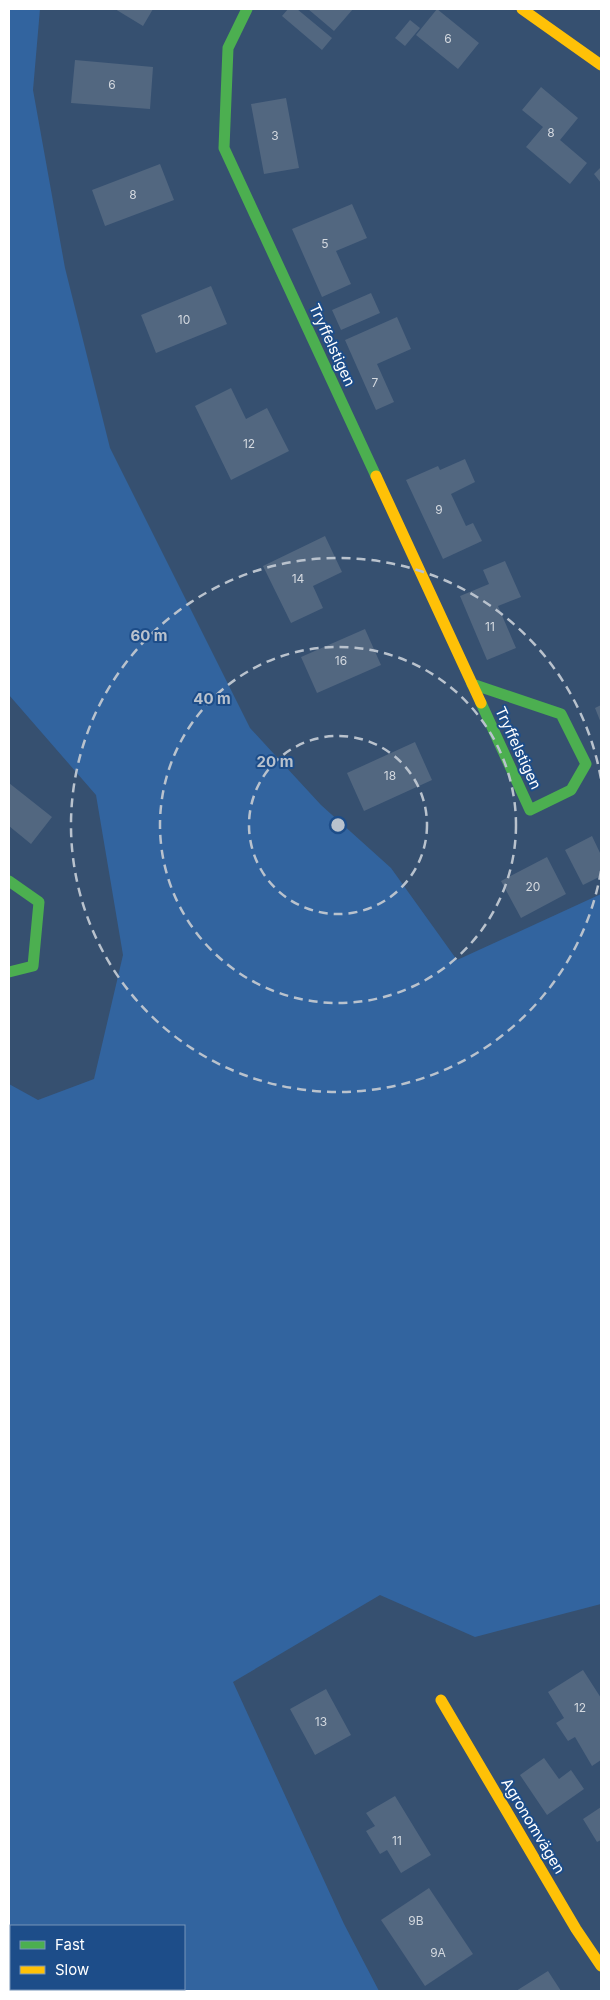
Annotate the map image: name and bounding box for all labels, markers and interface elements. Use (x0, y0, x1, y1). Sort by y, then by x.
house number: 6 (444, 31, 452, 46)
house number: 6 (108, 77, 116, 92)
house number: 8 (547, 125, 555, 140)
house number: 3 (271, 128, 279, 143)
house number: 8 (129, 187, 137, 202)
house number: 5 (321, 236, 329, 251)
street label: Tryffelstigen (305, 300, 360, 389)
house number: 10 (178, 312, 190, 327)
house number: 7 (372, 375, 379, 390)
house number: 12 (243, 436, 255, 451)
house number: 9 (435, 502, 443, 517)
house number: 14 (292, 571, 305, 586)
house number: 11 (485, 619, 495, 634)
text: 60 m (130, 626, 168, 645)
house number: 16 (335, 653, 347, 668)
text: 40 m (193, 689, 231, 708)
street label: Tryffelstigen (491, 703, 546, 792)
text: 20 m (257, 752, 293, 771)
house number: 18 (384, 768, 396, 783)
centre of rings (329, 816, 347, 834)
house number: 20 (526, 879, 540, 894)
house number: 12 (574, 1700, 586, 1715)
house number: 13 (315, 1714, 327, 1729)
street label: Agronomvägen (497, 1774, 569, 1877)
house number: 11 (392, 1833, 402, 1848)
house number: 9B (408, 1913, 424, 1928)
legend (10, 1925, 185, 1990)
text: Fast (55, 1935, 85, 1954)
house number: 9A (430, 1945, 446, 1960)
text: Slow (55, 1960, 89, 1979)

